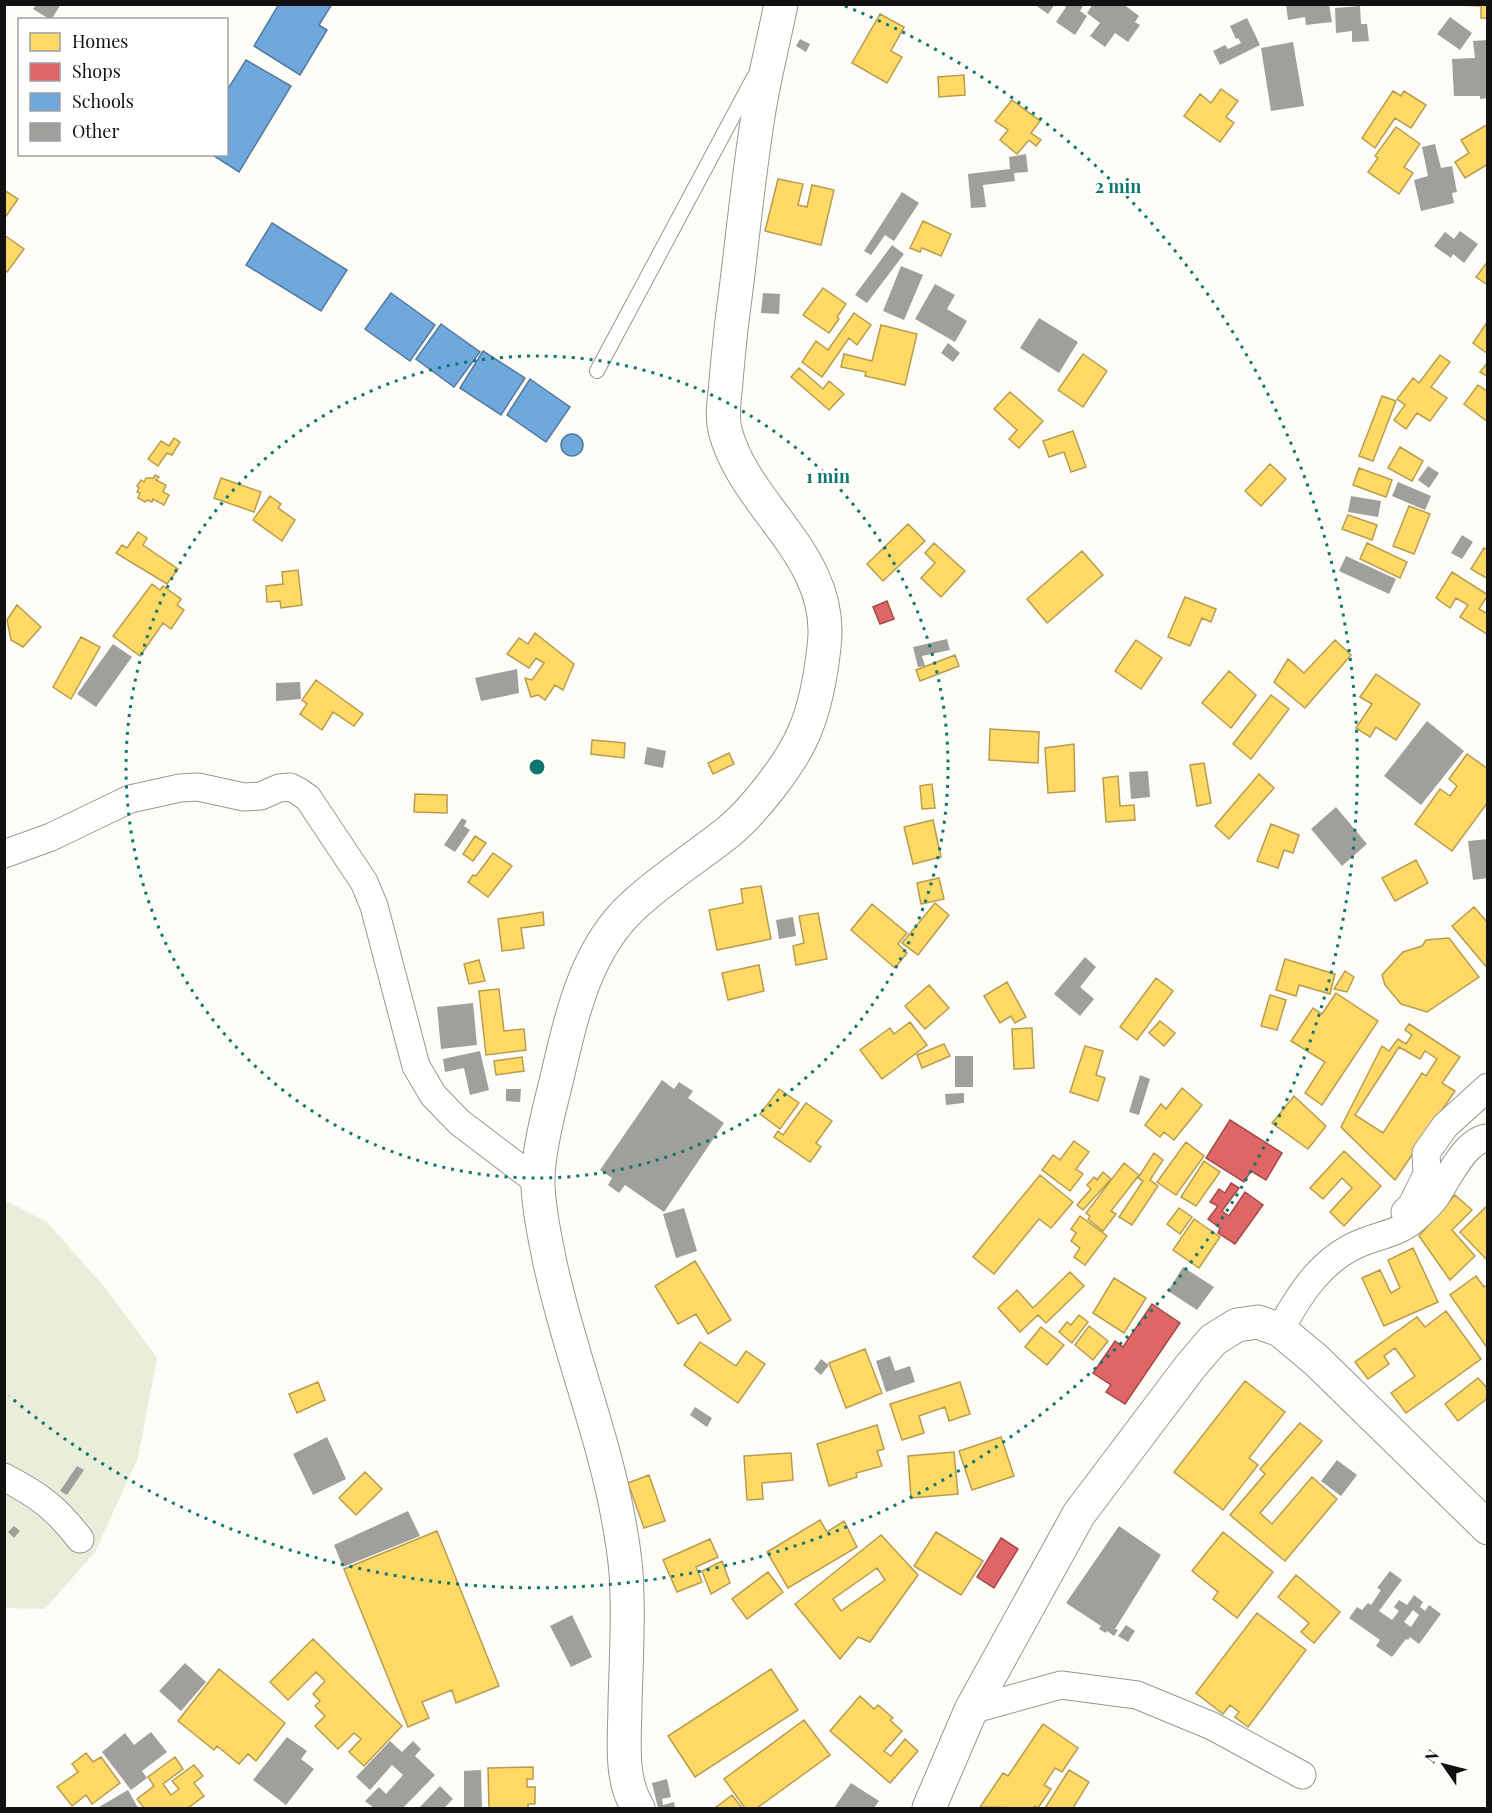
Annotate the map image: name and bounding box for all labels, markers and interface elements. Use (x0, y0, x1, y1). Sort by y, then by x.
legend (18, 18, 228, 156)
text: Homes (72, 29, 128, 53)
text: Shops (72, 59, 121, 83)
text: Schools (72, 89, 134, 113)
text: Other (72, 119, 119, 143)
text: 2 min (1095, 174, 1141, 198)
text: 1 min (806, 464, 850, 488)
centre of rings (527, 757, 547, 777)
north arrow (1414, 1735, 1474, 1795)
text: N (1419, 1745, 1443, 1767)

